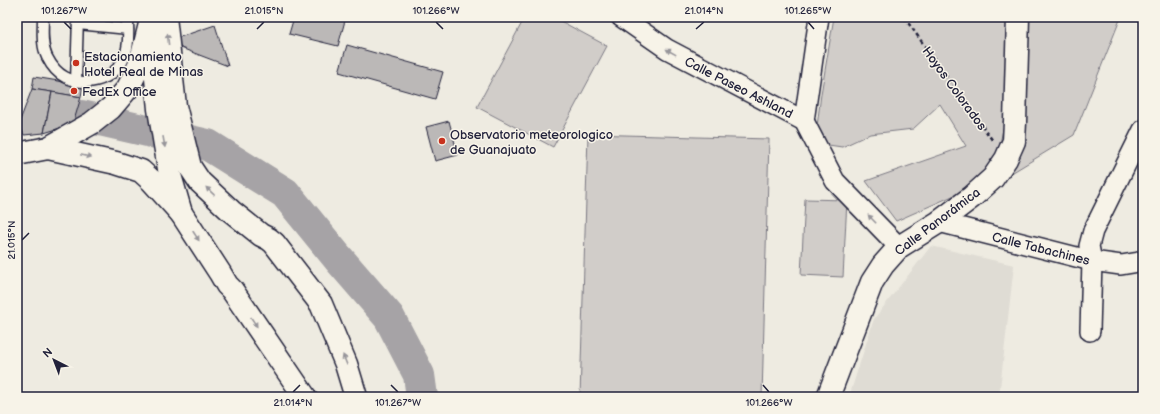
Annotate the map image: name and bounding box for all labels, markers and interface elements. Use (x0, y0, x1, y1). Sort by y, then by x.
text: 101.267°W (41, 5, 87, 17)
text: 21.015°N (244, 5, 284, 17)
text: 101.266°W (412, 5, 460, 17)
text: 21.014°N (684, 5, 724, 17)
text: 101.265°W (785, 5, 831, 17)
one-way arrow (165, 33, 171, 45)
street label: Hoyos Colorados (918, 44, 990, 134)
one-way arrow (665, 48, 677, 55)
place label: Estacionamiento Hotel Real de Minas (84, 49, 204, 80)
street label: Calle Paseo Ashland (682, 54, 795, 122)
marker: Estacionamiento Hotel Real de Minas (71, 58, 81, 68)
place label: FedEx Office (82, 84, 157, 100)
marker: FedEx Office (69, 86, 79, 96)
place label: Observatorio meteorologico de Guanajuato (450, 127, 613, 158)
one-way arrow (161, 136, 167, 148)
marker: Observatorio meteorologico de Guanajuato (437, 136, 447, 146)
one-way arrow (80, 154, 93, 160)
street label: Calle Panorámica (892, 184, 984, 259)
one-way arrow (205, 187, 215, 196)
one-way arrow (867, 214, 877, 224)
text: 21.015°N (6, 220, 18, 260)
street label: Calle Tabachines (990, 229, 1092, 269)
one-way arrow (192, 231, 200, 241)
one-way arrow (250, 317, 258, 328)
north arrow (34, 340, 74, 380)
text: N (40, 345, 55, 361)
one-way arrow (341, 353, 347, 365)
text: 21.014°N (273, 397, 313, 409)
text: 101.267°W (375, 397, 421, 409)
text: 101.266°W (745, 397, 793, 409)

